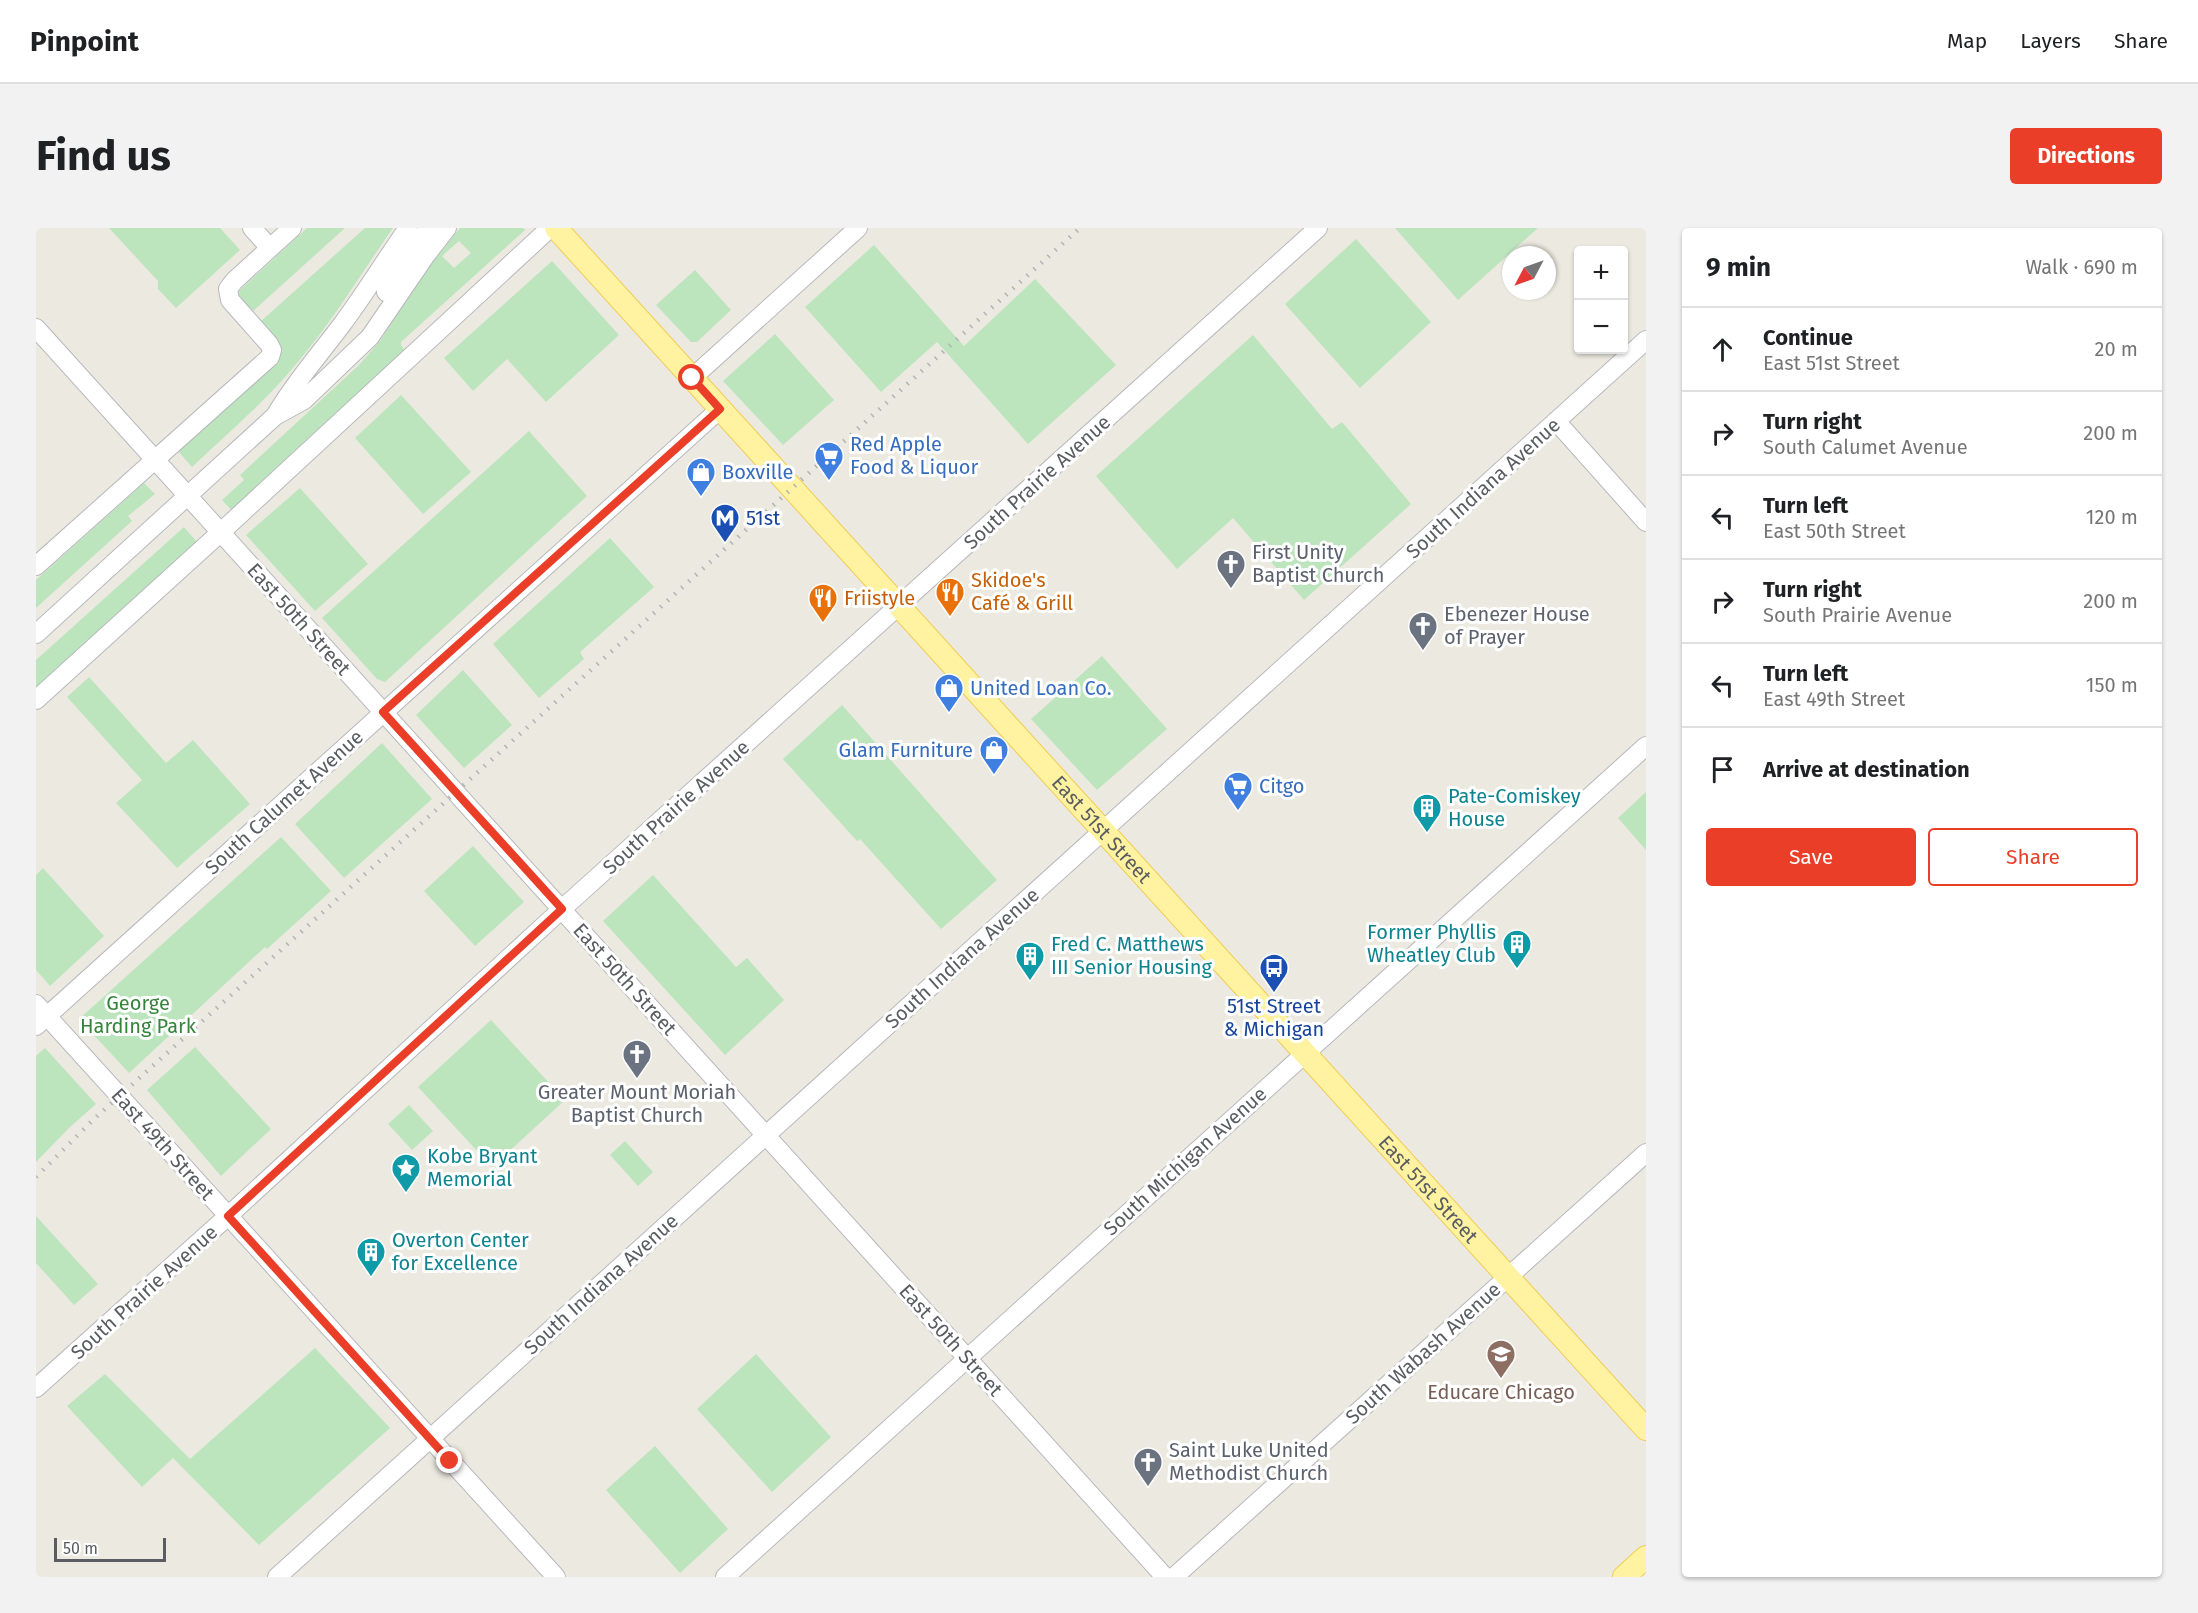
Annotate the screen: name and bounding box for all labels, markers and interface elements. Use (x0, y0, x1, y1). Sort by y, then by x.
text: Pinpoint (30, 25, 139, 58)
text: Map (1947, 28, 1987, 54)
text: Layers (2020, 28, 2081, 54)
text: Share (2114, 28, 2168, 54)
button: Directions (2010, 128, 2162, 184)
text: Find us (36, 131, 171, 181)
north arrow (1502, 246, 1556, 300)
map controls (1574, 246, 1628, 354)
button: + (1574, 246, 1628, 300)
text: 9 min (1706, 252, 1771, 283)
text: Walk · 690 m (2025, 255, 2138, 279)
button: − (1574, 300, 1628, 354)
text: Continue (1763, 324, 1853, 351)
icon: ahead (1706, 333, 1739, 366)
text: 20 m (2095, 337, 2138, 361)
text: East 51st Street (1763, 351, 1900, 375)
route start (678, 364, 704, 390)
text: Turn right (1763, 408, 1862, 435)
street label: South Prairie Avenue (959, 410, 1115, 554)
street label: South Indiana Avenue (1401, 413, 1565, 563)
icon: right (1706, 417, 1739, 450)
text: 200 m (2083, 421, 2138, 445)
place label: Red Apple Food & Liquor (850, 432, 978, 479)
text: South Calumet Avenue (1763, 435, 1968, 459)
supermarket icon: Red Apple Food & Liquor (813, 440, 845, 482)
shop icon: Boxville (685, 456, 717, 498)
place label: Boxville (722, 460, 793, 484)
text: Turn left (1763, 492, 1848, 519)
icon: left (1706, 501, 1739, 534)
metro station icon: 51st (709, 502, 741, 544)
text: 120 m (2086, 505, 2138, 529)
place label: 51st (746, 506, 781, 530)
text: East 50th Street (1763, 519, 1906, 543)
place label: First Unity Baptist Church (1252, 540, 1384, 587)
church icon: First Unity Baptist Church (1215, 548, 1247, 590)
street label: East 50th Street (242, 558, 356, 681)
place label: Skidoe's Café & Grill (971, 568, 1073, 615)
restaurant icon: Skidoe's Café & Grill (934, 576, 966, 618)
text: Turn right (1763, 576, 1862, 603)
restaurant icon: Friistyle (807, 582, 839, 624)
icon: right (1706, 585, 1739, 618)
place label: Friistyle (844, 586, 915, 610)
text: 200 m (2083, 589, 2138, 613)
place label: Ebenezer House of Prayer (1444, 602, 1590, 649)
text: South Prairie Avenue (1763, 603, 1952, 627)
church icon: Ebenezer House of Prayer (1407, 610, 1439, 652)
text: Turn left (1763, 660, 1848, 687)
icon: left (1706, 669, 1739, 702)
shop icon: United Loan Co. (933, 672, 965, 714)
text: 150 m (2086, 673, 2138, 697)
place label: United Loan Co. (970, 676, 1112, 700)
text: East 49th Street (1763, 687, 1905, 711)
street label: South Calumet Avenue (200, 725, 368, 879)
shop icon: Glam Furniture (978, 734, 1010, 776)
street label: South Prairie Avenue (598, 735, 754, 879)
place label: Glam Furniture (839, 738, 973, 762)
icon: arrive (1706, 753, 1739, 786)
text: Arrive at destination (1763, 756, 1970, 783)
supermarket icon: Citgo (1222, 770, 1254, 812)
street label: East 51st Street (1047, 771, 1157, 889)
place label: Citgo (1259, 774, 1305, 798)
place label: Pate-Comiskey House (1448, 784, 1581, 831)
building icon: Pate-Comiskey House (1411, 792, 1443, 834)
button: Save (1706, 828, 1916, 886)
button: Share (1928, 828, 2138, 886)
street label: South Indiana Avenue (880, 883, 1044, 1033)
street label: East 50th Street (568, 918, 682, 1041)
place label: Former Phyllis Wheatley Club (1367, 920, 1496, 967)
building icon: Former Phyllis Wheatley Club (1501, 928, 1533, 970)
place label: Fred C. Matthews III Senior Housing (1051, 932, 1212, 979)
building icon: Fred C. Matthews III Senior Housing (1014, 940, 1046, 982)
bus stop icon: 51st Street & Michigan (1258, 952, 1290, 994)
park label: George Harding Park (80, 991, 197, 1038)
place label: 51st Street & Michigan (1224, 994, 1324, 1041)
church icon: Greater Mount Moriah Baptist Church (621, 1038, 653, 1080)
place label: Greater Mount Moriah Baptist Church (538, 1080, 736, 1127)
street label: South Michigan Avenue (1099, 1082, 1271, 1240)
street label: East 49th Street (106, 1083, 220, 1205)
street label: East 51st Street (1373, 1130, 1484, 1248)
place label: Kobe Bryant Memorial (427, 1144, 538, 1191)
place icon: Kobe Bryant Memorial (390, 1152, 422, 1194)
street label: South Indiana Avenue (519, 1209, 683, 1359)
street label: South Prairie Avenue (66, 1220, 222, 1364)
place label: Overton Center for Excellence (392, 1228, 529, 1275)
building icon: Overton Center for Excellence (355, 1236, 387, 1278)
street label: South Wabash Avenue (1341, 1277, 1505, 1429)
street label: East 50th Street (894, 1279, 1008, 1402)
school or university icon: Educare Chicago (1485, 1338, 1517, 1380)
place label: Educare Chicago (1427, 1380, 1575, 1404)
place label: Saint Luke United Methodist Church (1169, 1438, 1329, 1485)
church icon: Saint Luke United Methodist Church (1132, 1446, 1164, 1488)
route end (436, 1447, 462, 1473)
scale bar (54, 1535, 166, 1562)
text: 50 m (63, 1539, 98, 1558)

